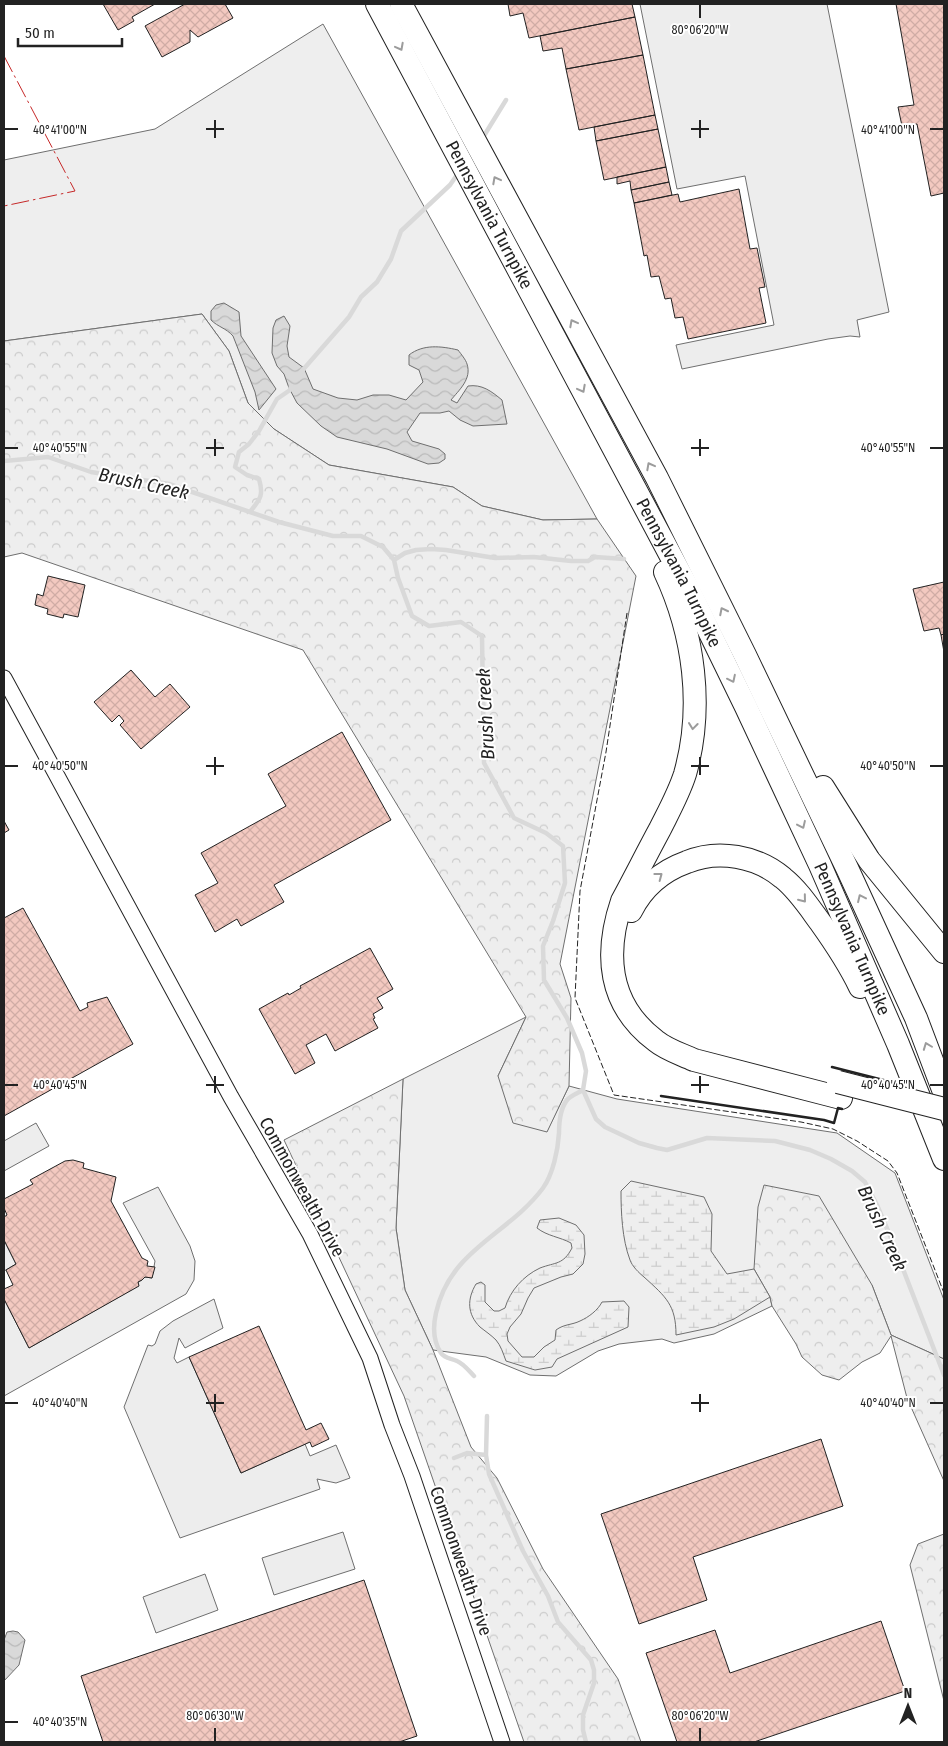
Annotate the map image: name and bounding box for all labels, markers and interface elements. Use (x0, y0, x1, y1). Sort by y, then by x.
scale bar (18, 15, 121, 47)
text: 80°06'20"W (671, 23, 729, 37)
text: 50 m (25, 24, 55, 42)
one-way arrow (394, 41, 404, 50)
text: 40°41'00"N (33, 123, 87, 137)
text: 40°41'00"N (861, 123, 915, 137)
street label: Pennsylvania Turnpike (441, 137, 538, 293)
one-way arrow (492, 177, 502, 186)
one-way arrow (569, 320, 579, 329)
one-way arrow (576, 384, 586, 393)
text: 40°40'55"N (33, 441, 87, 455)
text: 40°40'55"N (861, 441, 915, 455)
water label: Brush Creek (97, 463, 191, 504)
one-way arrow (646, 463, 656, 472)
street label: Pennsylvania Turnpike (631, 495, 726, 651)
one-way arrow (719, 608, 729, 617)
water label: Brush Creek (472, 667, 499, 760)
one-way arrow (726, 673, 736, 682)
one-way arrow (688, 723, 699, 731)
text: 40°40'50"N (32, 759, 88, 773)
text: 40°40'50"N (860, 759, 916, 773)
one-way arrow (795, 820, 805, 829)
street label: Pennsylvania Turnpike (809, 859, 895, 1019)
one-way arrow (654, 873, 663, 882)
one-way arrow (797, 893, 805, 902)
one-way arrow (856, 894, 867, 903)
one-way arrow (923, 1043, 933, 1051)
text: 40°40'45"N (33, 1078, 87, 1092)
text: 40°40'45"N (861, 1078, 915, 1092)
street label: Commonwealth Drive (254, 1113, 350, 1261)
water label: Brush Creek (853, 1182, 912, 1275)
text: 40°40'40"N (32, 1396, 88, 1410)
text: 40°40'40"N (860, 1396, 916, 1410)
street label: Commonwealth Drive (425, 1483, 497, 1639)
north arrow (883, 1681, 933, 1731)
text: N (904, 1685, 912, 1702)
text: 80°06'30"W (186, 1709, 244, 1723)
text: 80°06'20"W (671, 1709, 729, 1723)
text: 40°40'35"N (33, 1715, 87, 1729)

